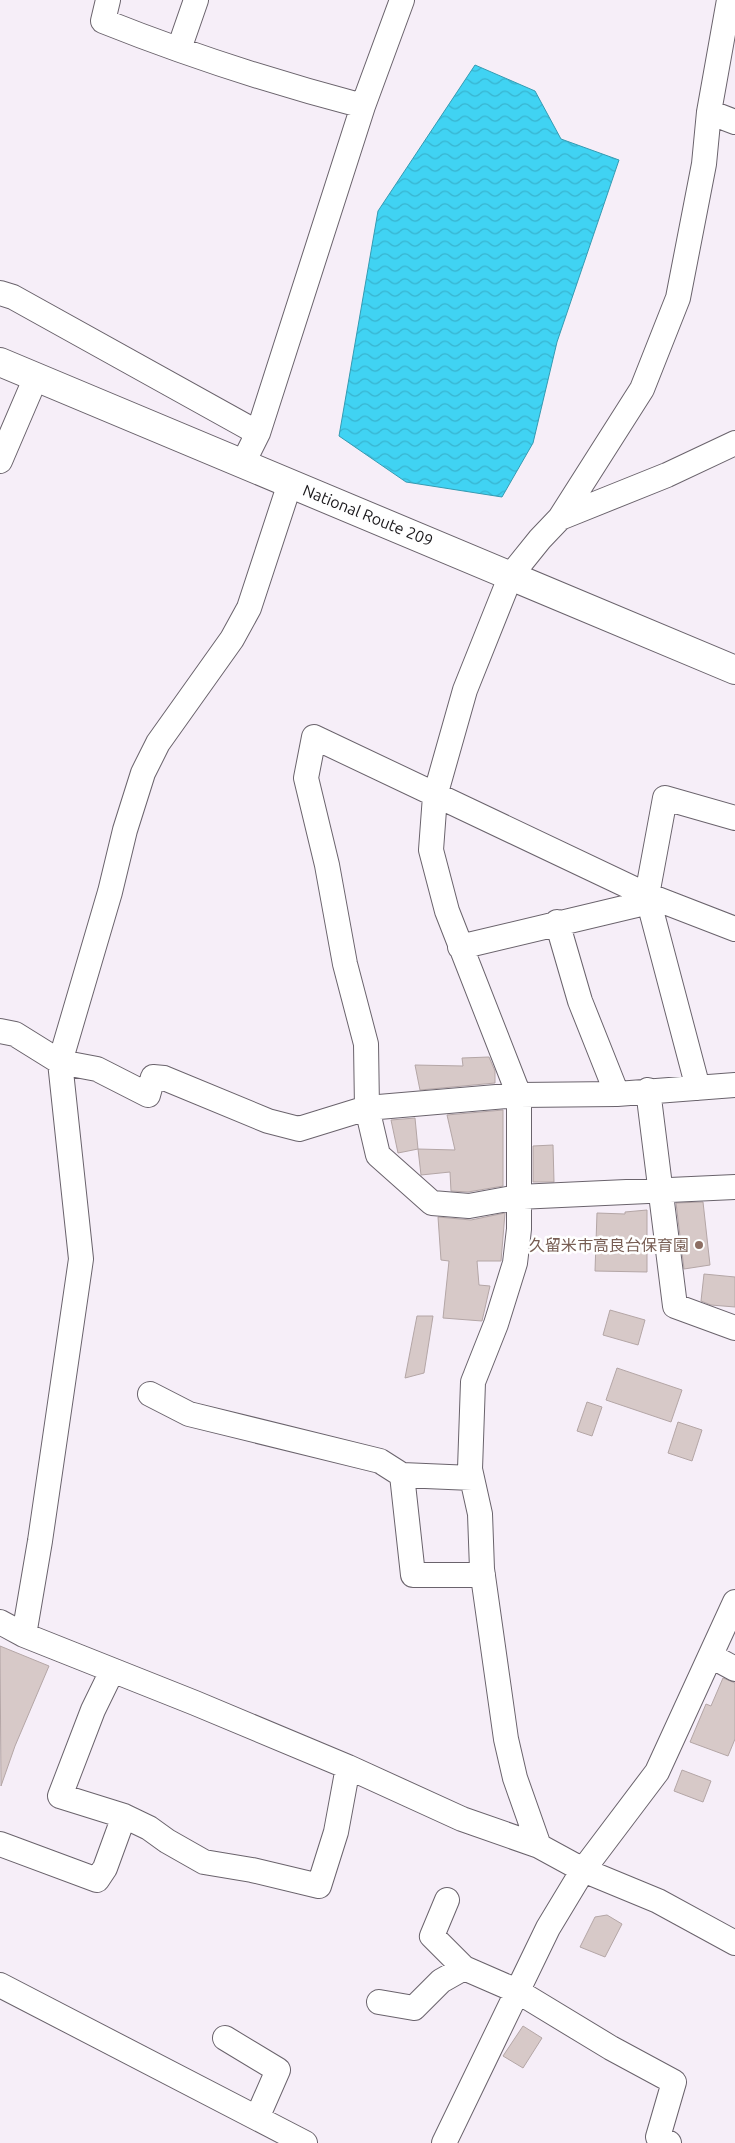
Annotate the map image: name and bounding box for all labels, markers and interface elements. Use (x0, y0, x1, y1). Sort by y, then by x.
street label: National Route 209 (300, 481, 436, 549)
place label: 久留米市高良台保育園 (529, 1236, 689, 1254)
marker: 久留米市高良台保育園 (693, 1239, 705, 1251)

